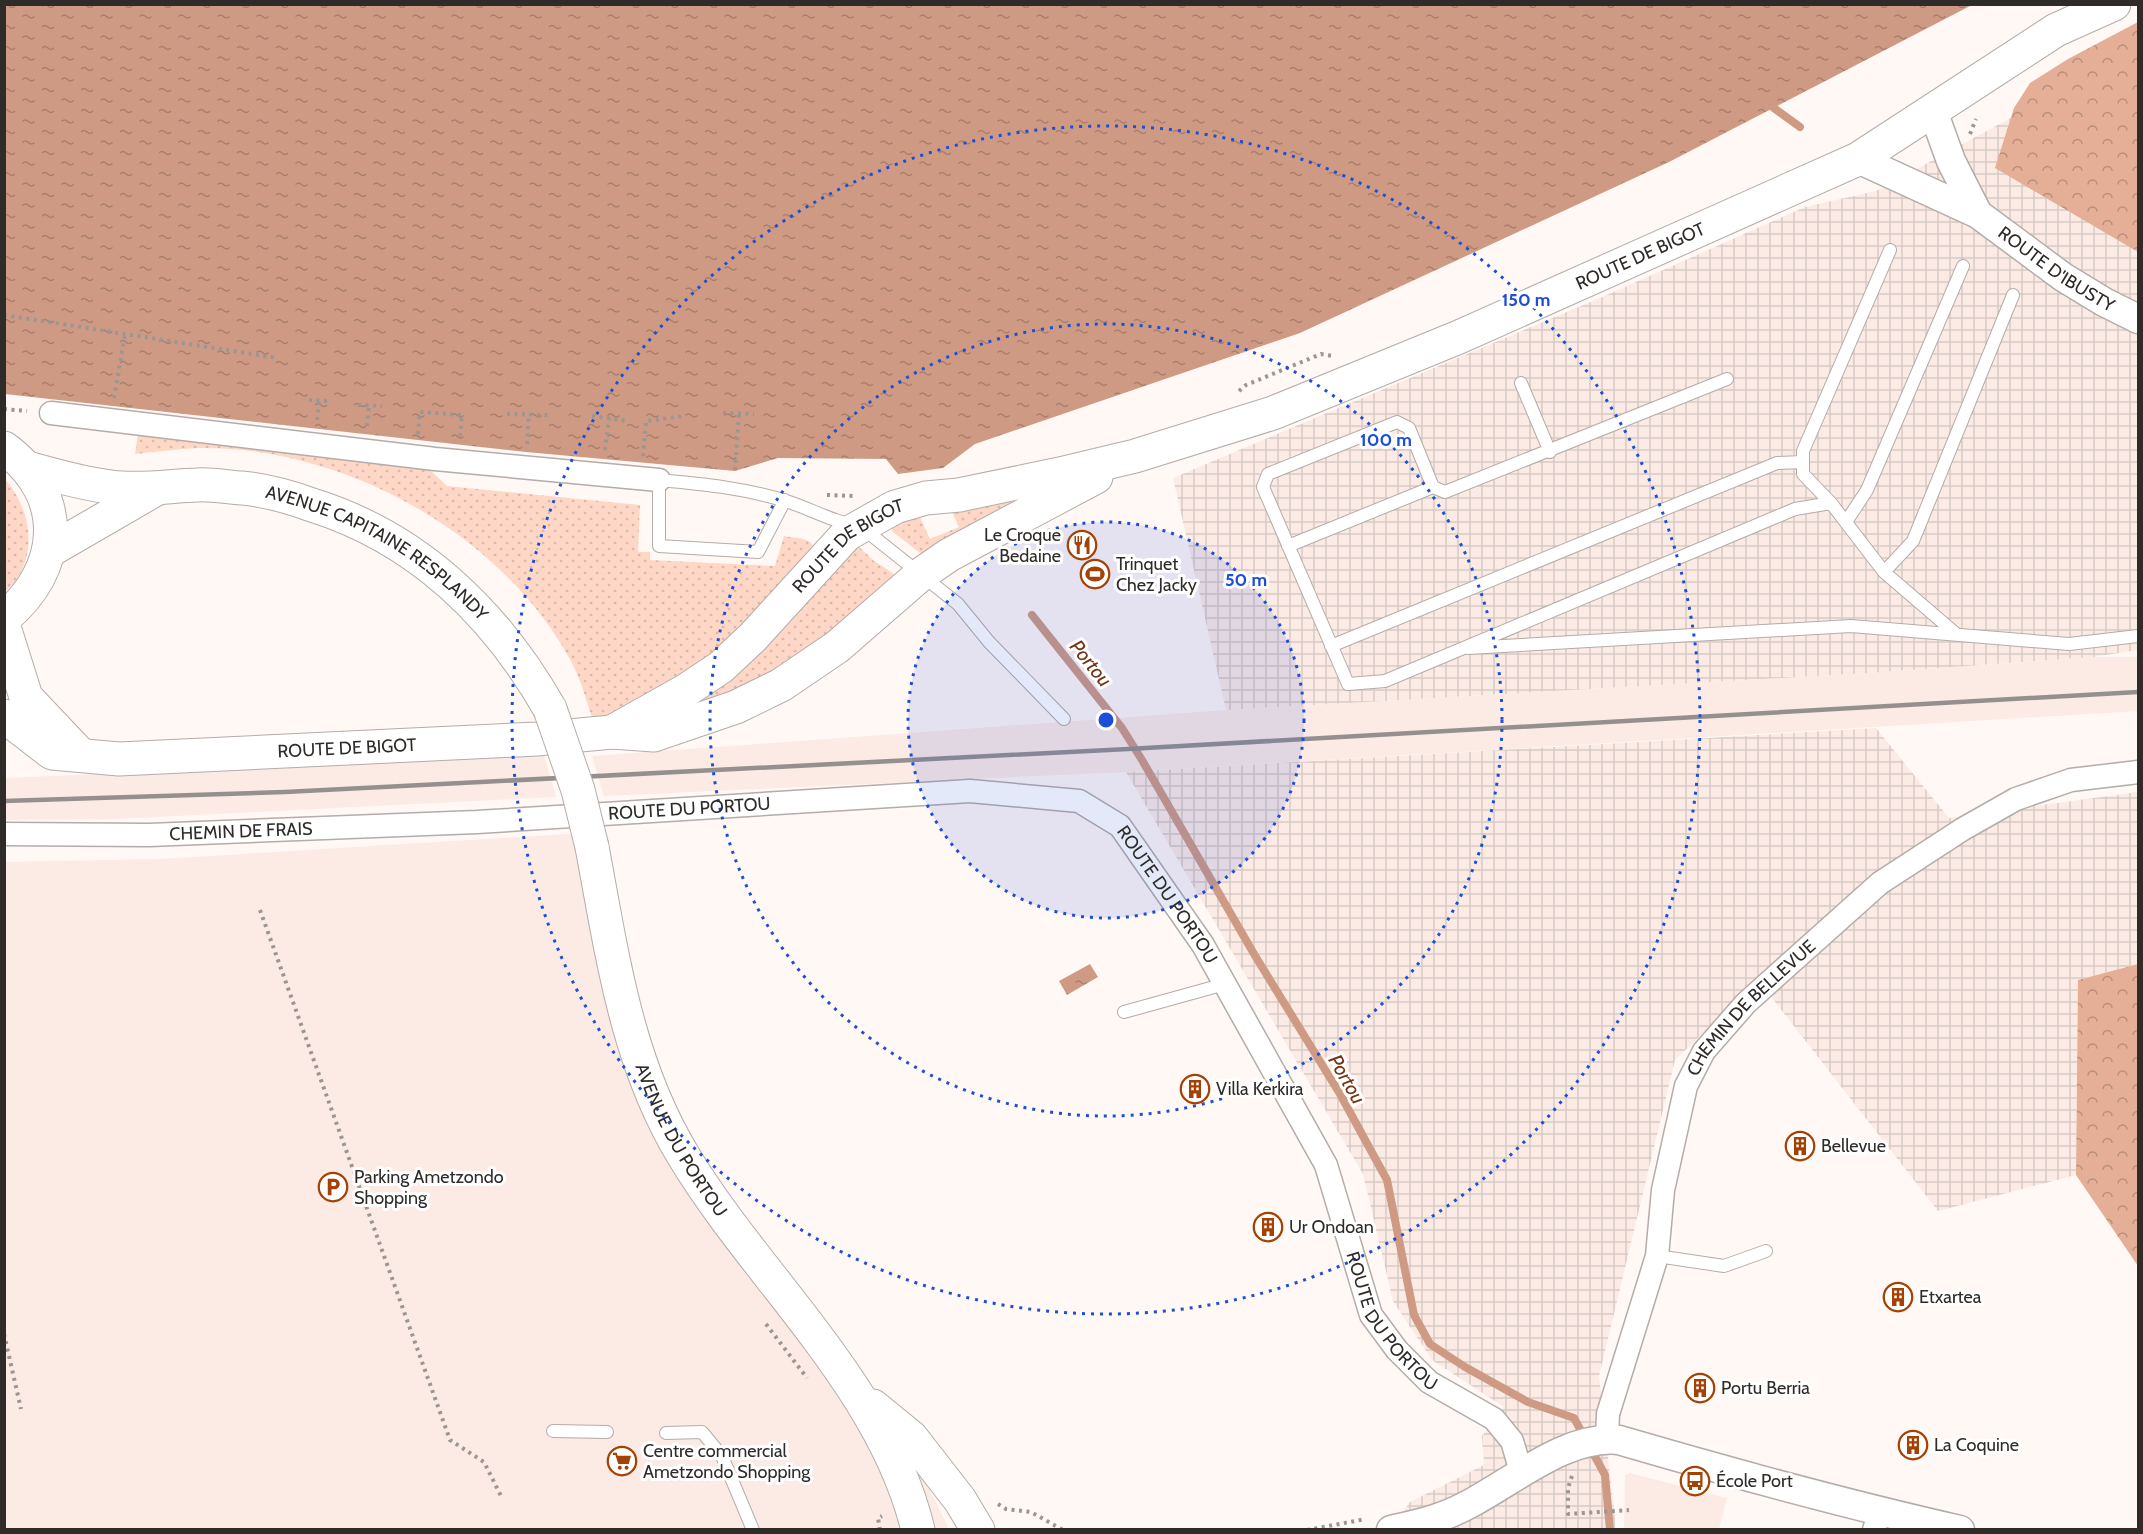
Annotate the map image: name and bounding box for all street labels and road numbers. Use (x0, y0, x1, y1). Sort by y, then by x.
street label: ROUTE DE BIGOT (1572, 218, 1709, 295)
street label: ROUTE D'IBUSTY (1994, 222, 2119, 317)
street label: AVENUE CAPITAINE RESPLANDY (264, 481, 493, 626)
street label: ROUTE DE BIGOT (788, 494, 906, 597)
street label: ROUTE DE BIGOT (277, 734, 417, 762)
street label: ROUTE DU PORTOU (608, 793, 771, 825)
street label: CHEMIN DE FRAIS (169, 818, 313, 845)
street label: ROUTE DU PORTOU (1112, 821, 1222, 967)
street label: CHEMIN DE BELLEVUE (1682, 935, 1820, 1080)
street label: AVENUE DU PORTOU (631, 1061, 732, 1221)
street label: ROUTE DU PORTOU (1342, 1249, 1441, 1395)

